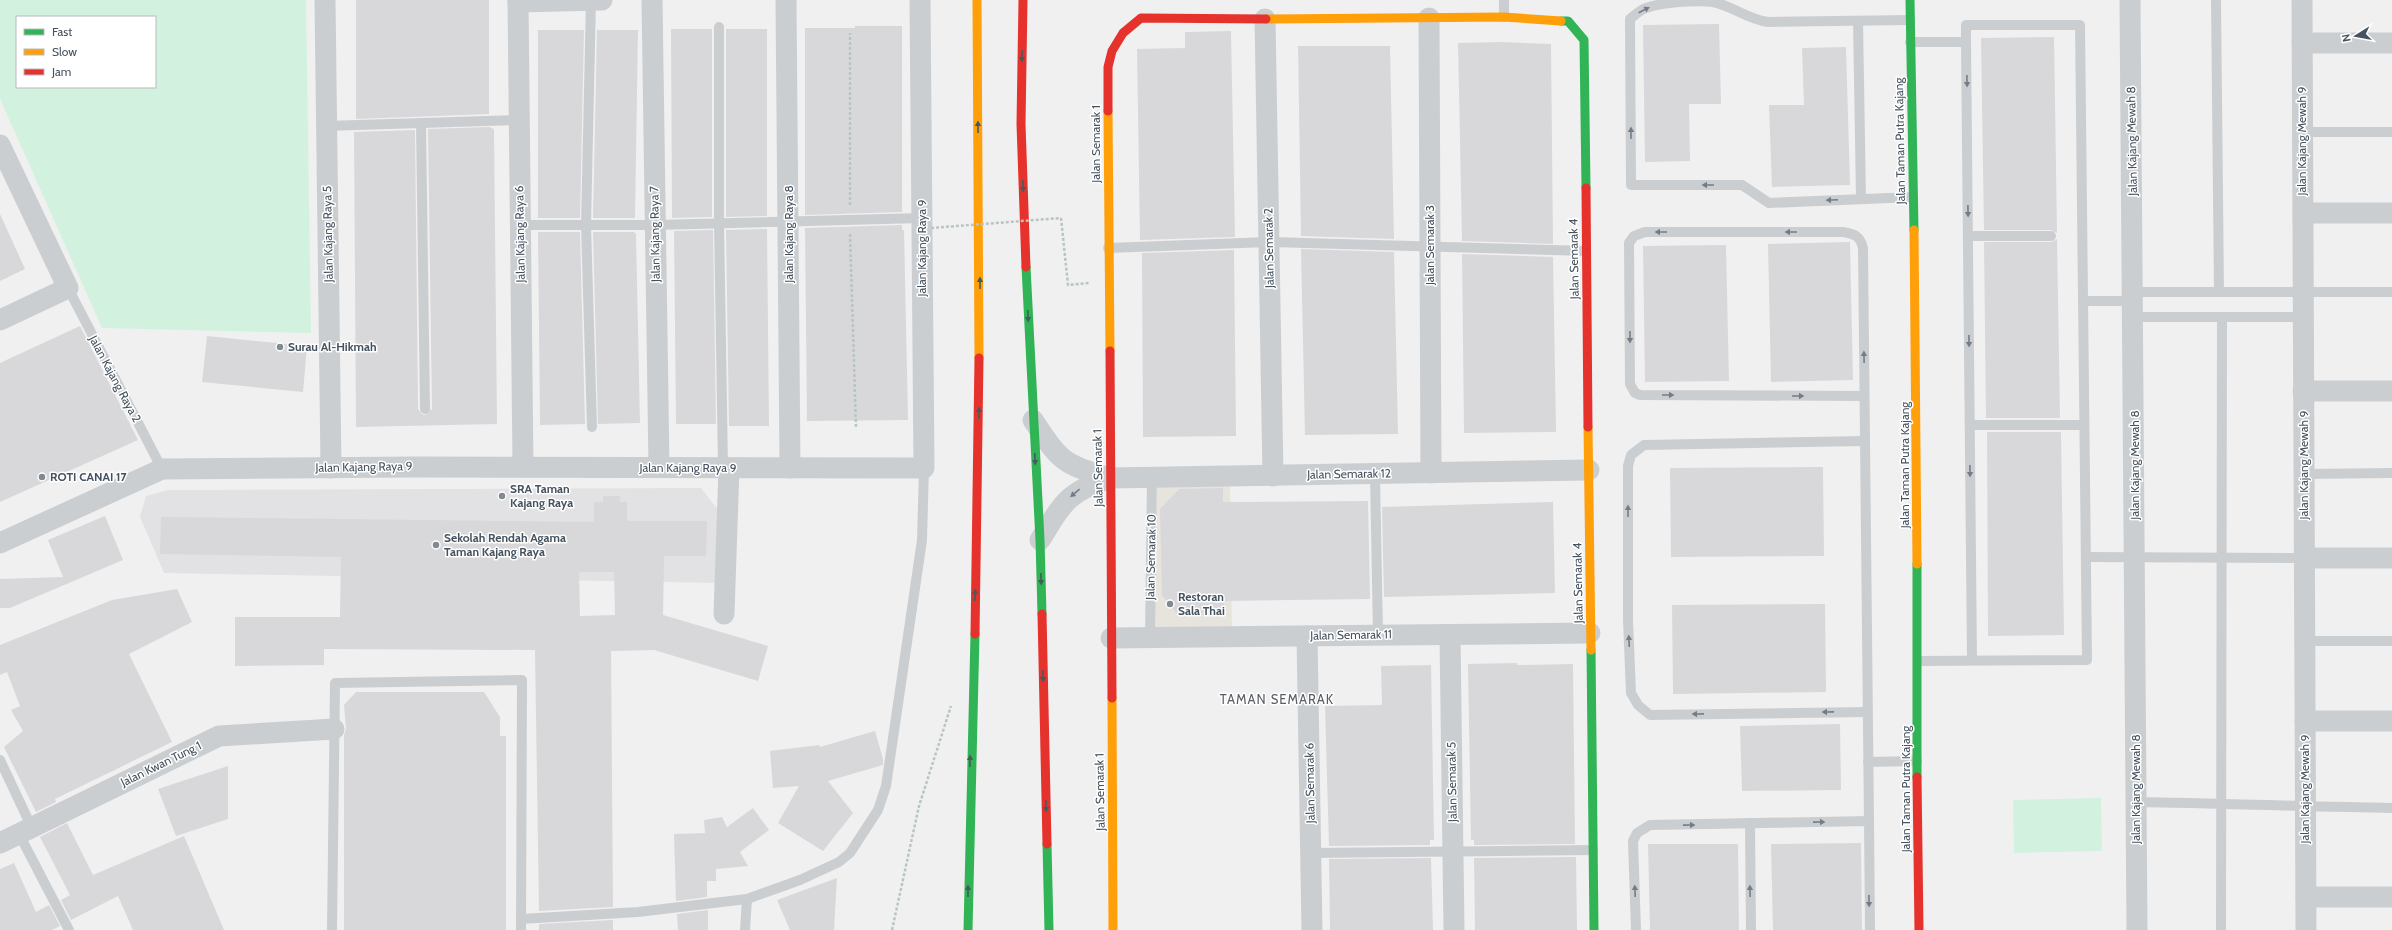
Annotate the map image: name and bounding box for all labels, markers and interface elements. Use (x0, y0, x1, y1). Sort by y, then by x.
one-way arrow (1638, 7, 1650, 13)
legend (16, 16, 156, 88)
north arrow (2336, 16, 2376, 56)
text: Fast (52, 24, 72, 39)
text: N (2339, 33, 2354, 43)
text: Slow (52, 44, 77, 59)
one-way arrow (1019, 50, 1025, 63)
text: Jam (51, 64, 71, 79)
one-way arrow (1963, 75, 1970, 87)
street label: Jalan Taman Putra Kajang (1891, 77, 1908, 205)
street label: Jalan Kajang Mewah 8 (2123, 86, 2140, 197)
street label: Jalan Kajang Mewah 9 (2294, 86, 2309, 197)
street label: Jalan Semarak 1 (1088, 105, 1103, 184)
one-way arrow (974, 121, 981, 133)
one-way arrow (1627, 127, 1634, 139)
one-way arrow (1020, 180, 1026, 193)
one-way arrow (1701, 182, 1714, 188)
street label: Jalan Kajang Raya 6 (511, 185, 528, 284)
street label: Jalan Kajang Raya 8 (781, 185, 796, 284)
street label: Jalan Kajang Raya 5 (319, 186, 336, 283)
street label: Jalan Kajang Raya 7 (646, 186, 663, 283)
one-way arrow (1825, 197, 1838, 203)
street label: Jalan Kajang Raya 9 (914, 199, 929, 297)
street label: Jalan Semarak 3 (1422, 205, 1437, 286)
one-way arrow (1965, 205, 1971, 218)
street label: Jalan Semarak 2 (1260, 208, 1277, 289)
street label: Jalan Semarak 4 (1565, 219, 1582, 300)
one-way arrow (1654, 229, 1667, 235)
one-way arrow (1784, 229, 1797, 235)
one-way arrow (977, 276, 983, 289)
one-way arrow (1024, 310, 1031, 322)
one-way arrow (1626, 331, 1633, 343)
street label: Jalan Kajang Raya 2 (86, 332, 145, 425)
one-way arrow (1966, 335, 1972, 348)
place label: Surau Al-Hikmah (288, 339, 377, 354)
marker: Surau Al-Hikmah (275, 342, 285, 352)
one-way arrow (1861, 350, 1867, 363)
one-way arrow (1662, 392, 1675, 398)
one-way arrow (1792, 393, 1805, 399)
street label: Jalan Taman Putra Kajang (1897, 401, 1912, 529)
one-way arrow (975, 407, 982, 419)
street label: Jalan Kajang Mewah 8 (2127, 410, 2142, 521)
street label: Jalan Kajang Mewah 9 (2296, 410, 2311, 521)
street label: Jalan Semarak 1 (1089, 429, 1106, 508)
one-way arrow (1032, 453, 1038, 466)
street label: Jalan Kajang Raya 9 (314, 458, 413, 475)
street label: Jalan Kajang Raya 9 (639, 460, 737, 475)
street label: Jalan Semarak 12 (1306, 465, 1391, 482)
one-way arrow (1967, 465, 1973, 478)
place label: ROTI CANAI 17 (50, 469, 128, 484)
marker: ROTI CANAI 17 (37, 472, 47, 482)
place label: SRA Taman Kajang Raya (510, 481, 573, 510)
one-way arrow (1069, 489, 1080, 498)
marker: SRA Taman Kajang Raya (497, 491, 507, 501)
one-way arrow (1625, 504, 1631, 517)
street label: Jalan Semarak 10 (1142, 514, 1159, 601)
place label: Sekolah Rendah Agama Taman Kajang Raya (444, 530, 566, 559)
marker: Sekolah Rendah Agama Taman Kajang Raya (431, 540, 441, 550)
street label: Jalan Semarak 4 (1569, 543, 1586, 624)
one-way arrow (1038, 573, 1044, 586)
one-way arrow (972, 588, 978, 601)
place label: Restoran Sala Thai (1178, 589, 1225, 618)
marker: Restoran Sala Thai (1165, 599, 1175, 609)
street label: Jalan Semarak 11 (1309, 626, 1392, 643)
one-way arrow (1626, 634, 1632, 647)
one-way arrow (1040, 670, 1046, 683)
district label: TAMAN SEMARAK (1220, 691, 1334, 707)
one-way arrow (1822, 709, 1834, 716)
one-way arrow (1691, 711, 1704, 717)
street label: Jalan Taman Putra Kajang (1898, 725, 1913, 853)
street label: Jalan Kajang Mewah 8 (2128, 734, 2143, 845)
street label: Jalan Kajang Mewah 9 (2297, 734, 2312, 845)
street label: Jalan Kwan Tung 1 (117, 738, 203, 790)
street label: Jalan Semarak 6 (1301, 742, 1318, 824)
street label: Jalan Semarak 5 (1443, 742, 1460, 823)
street label: Jalan Semarak 1 (1091, 753, 1108, 832)
one-way arrow (967, 754, 973, 767)
one-way arrow (1043, 800, 1049, 813)
one-way arrow (1813, 819, 1826, 825)
one-way arrow (1683, 822, 1696, 828)
one-way arrow (1632, 884, 1638, 897)
one-way arrow (965, 885, 972, 897)
one-way arrow (1747, 885, 1754, 897)
one-way arrow (1866, 895, 1872, 908)

